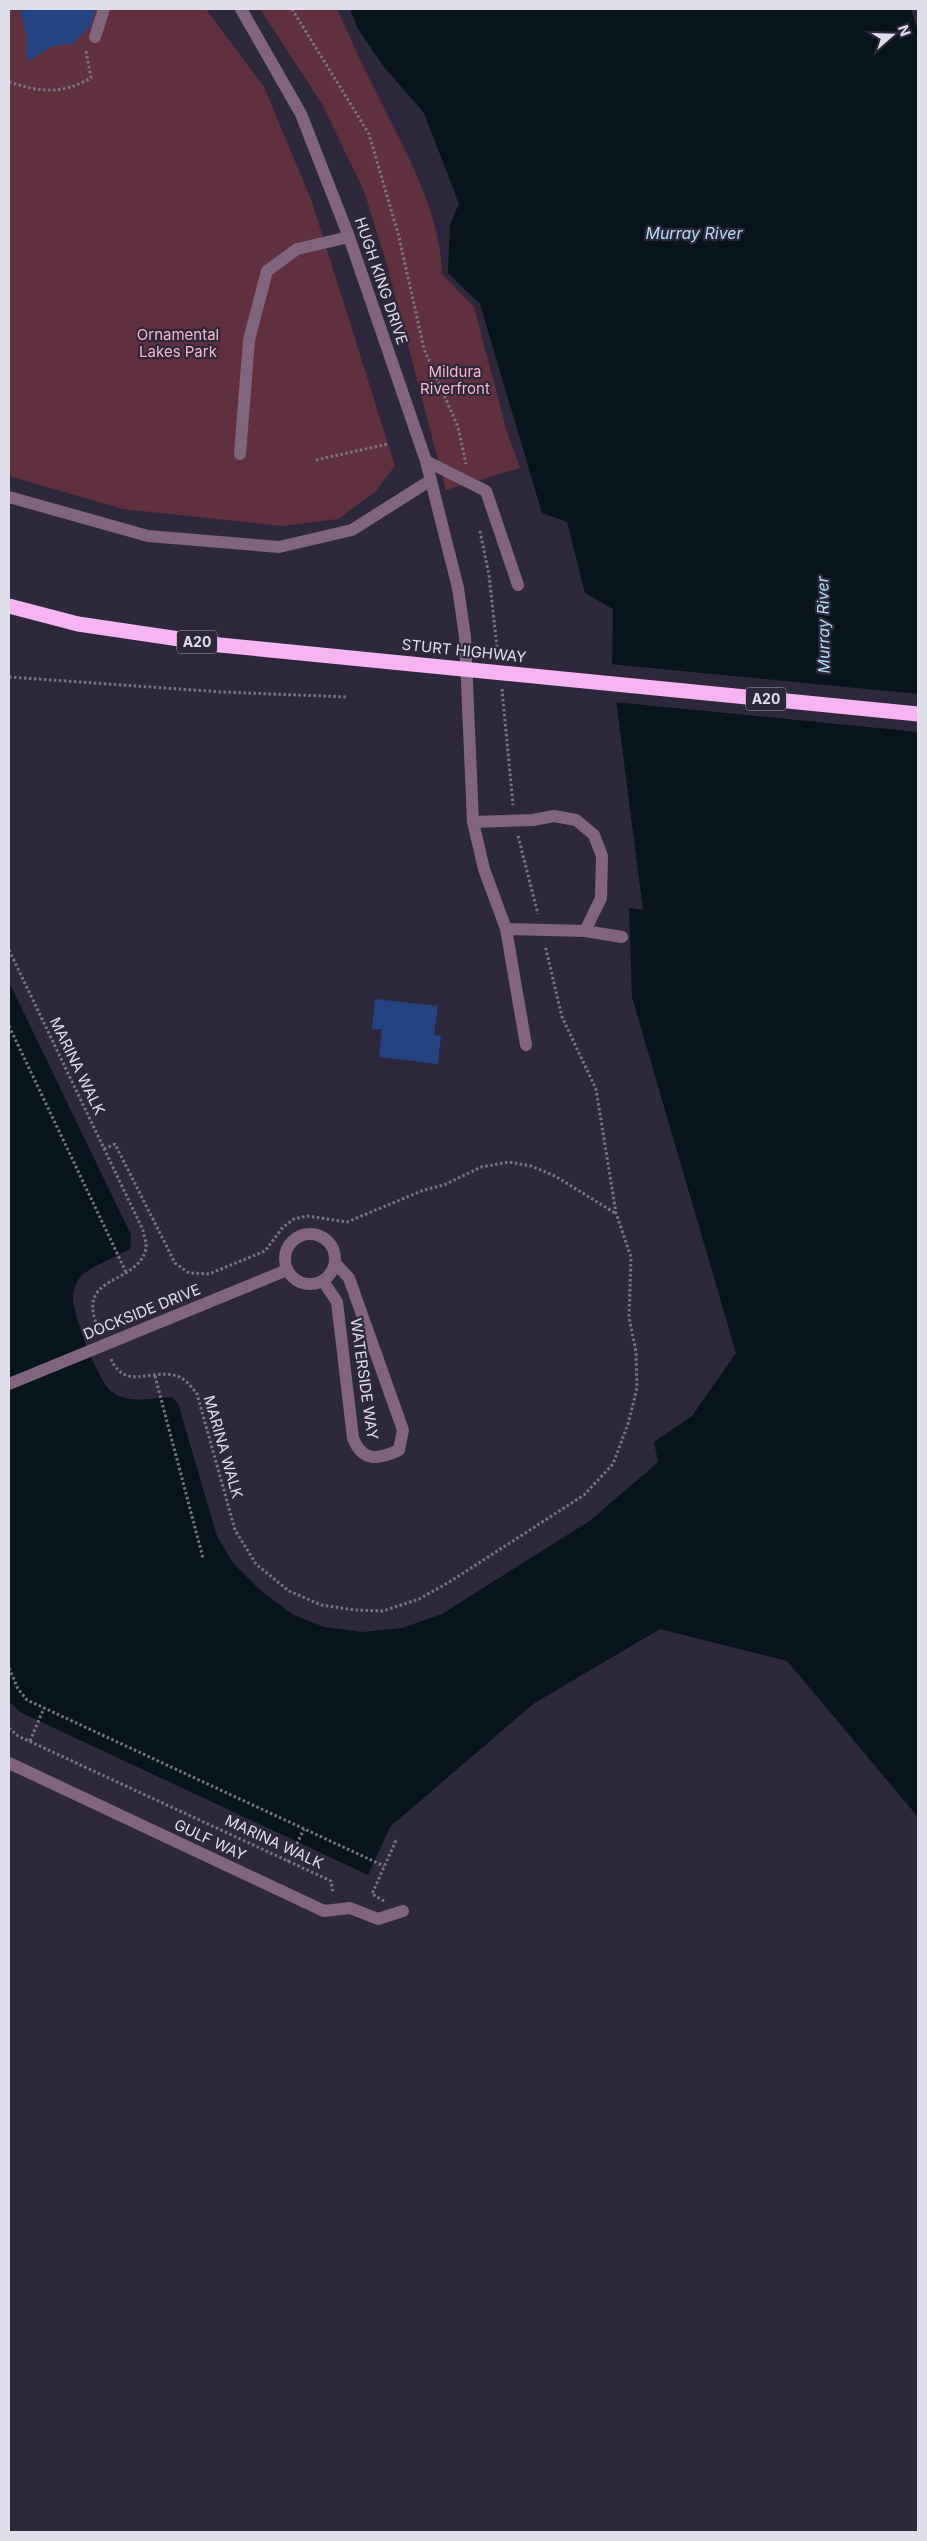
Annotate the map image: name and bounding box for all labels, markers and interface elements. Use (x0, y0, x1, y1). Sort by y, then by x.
north arrow (867, 10, 917, 60)
text: N (895, 22, 914, 38)
street label: HUGH KING DRIVE (351, 215, 412, 347)
water label: Murray River (645, 223, 744, 243)
park label: Ornamental Lakes Park (137, 325, 219, 361)
park label: Mildura Riverfront (420, 362, 490, 398)
water label: Murray River (812, 575, 834, 674)
road number: A20 (177, 630, 217, 654)
street label: STURT HIGHWAY (401, 635, 527, 666)
road number: A20 (746, 688, 786, 711)
street label: MARINA WALK (46, 1014, 109, 1118)
street label: DOCKSIDE DRIVE (80, 1279, 203, 1344)
street label: WATERSIDE WAY (347, 1317, 382, 1441)
street label: MARINA WALK (200, 1393, 247, 1501)
street label: MARINA WALK (222, 1810, 326, 1873)
street label: GULF WAY (171, 1815, 249, 1864)

